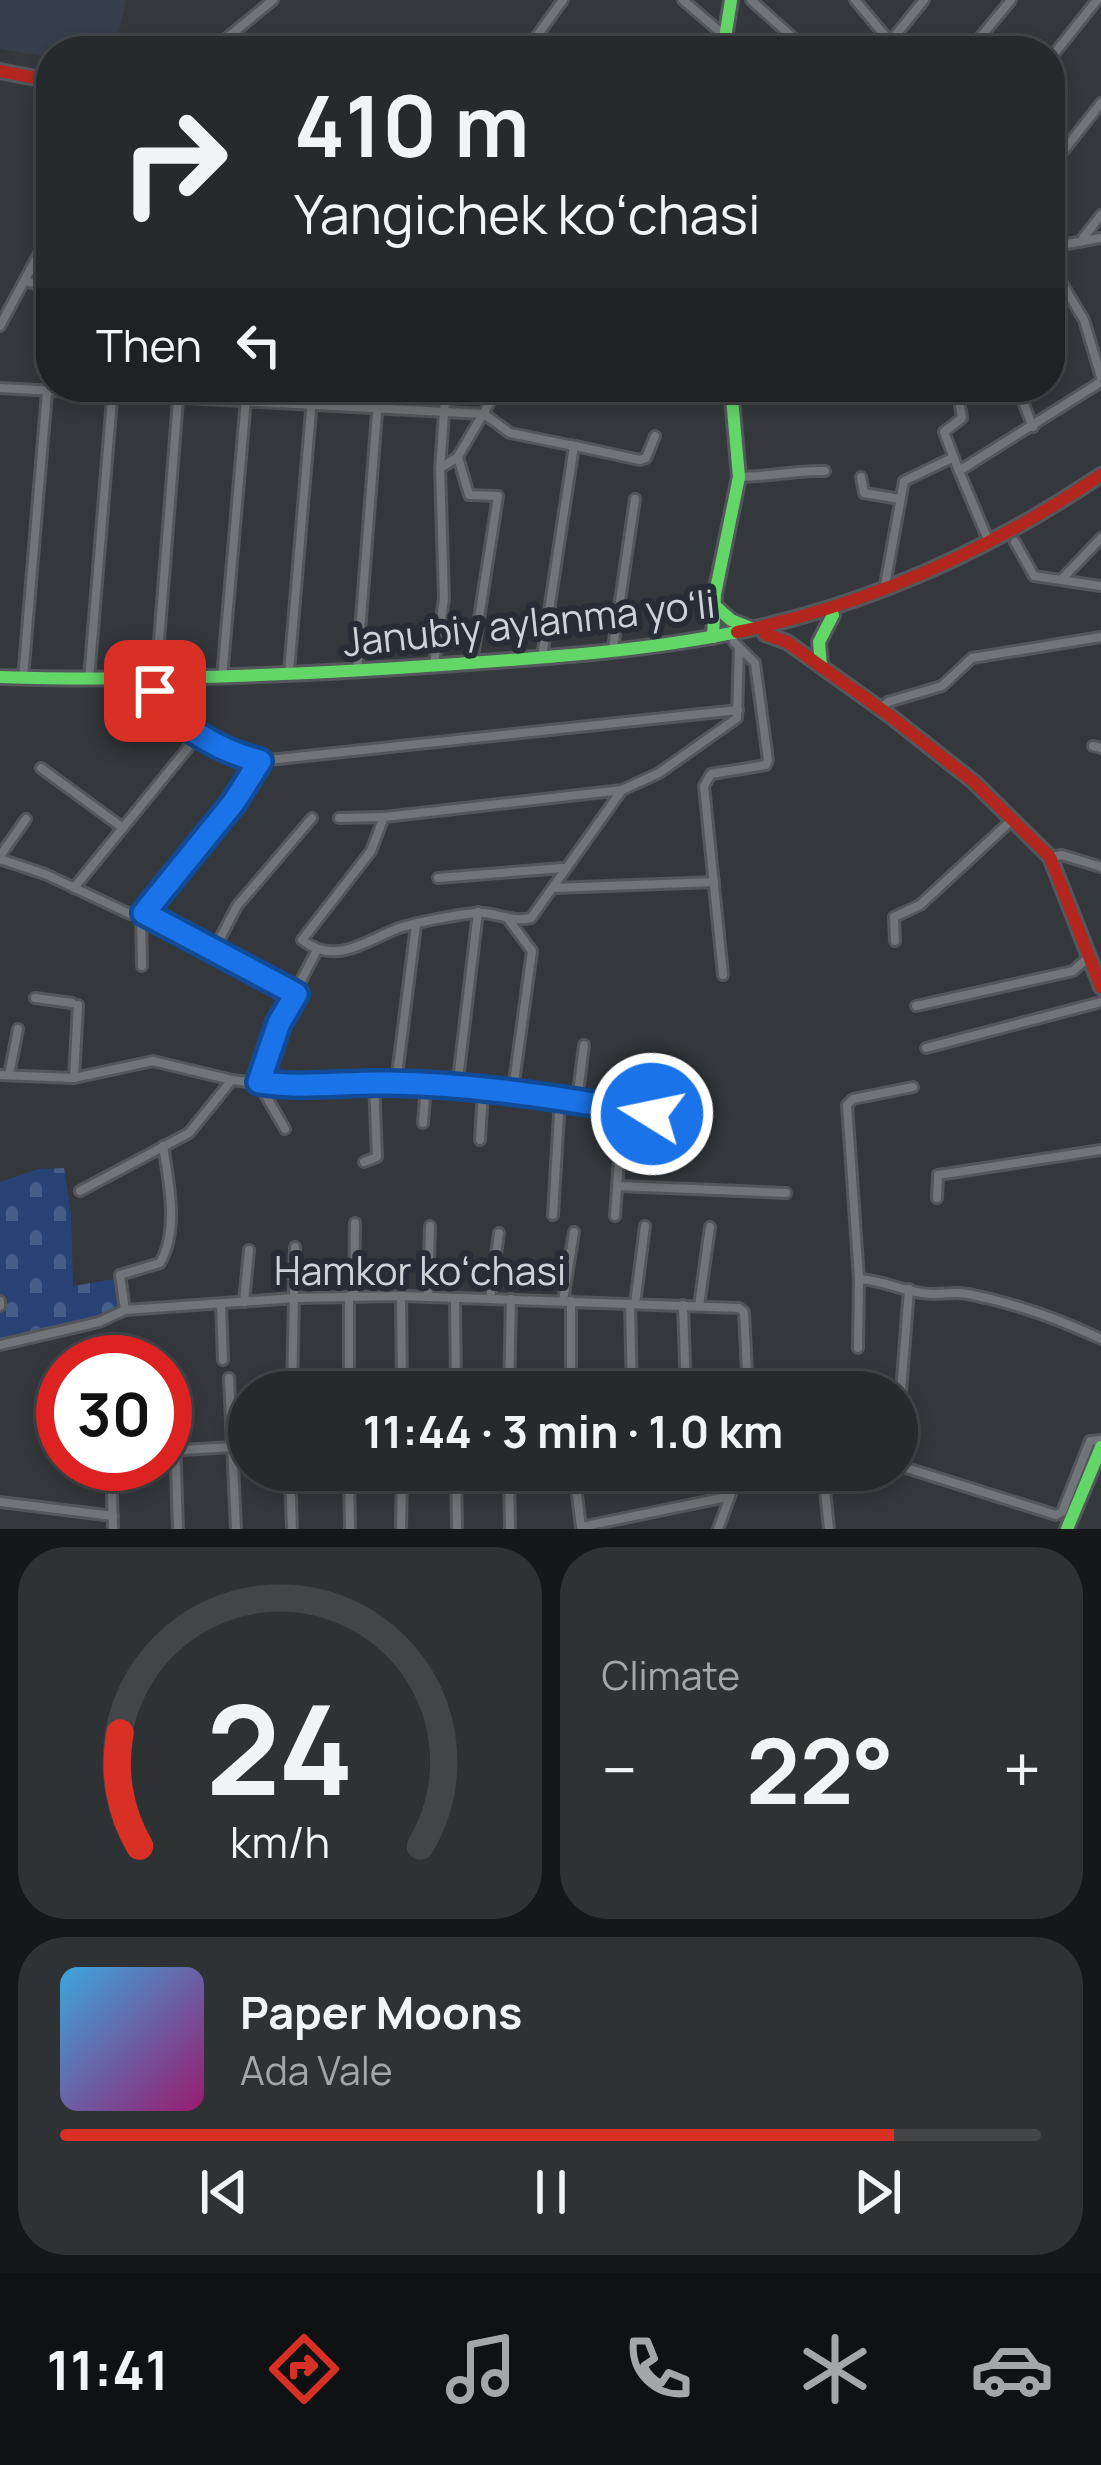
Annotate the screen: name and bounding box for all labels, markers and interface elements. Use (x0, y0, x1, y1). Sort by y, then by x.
text: 410 m (294, 67, 530, 182)
icon: right (96, 84, 252, 240)
text: Yangichek koʻchasi (294, 176, 761, 250)
icon: left (226, 312, 292, 378)
text: Then (96, 314, 202, 376)
street label: Janubiy aylanma yoʻli (340, 576, 718, 668)
pin (104, 640, 206, 742)
icon: arrive (122, 658, 188, 724)
position arrow (589, 1051, 715, 1177)
street label: Hamkor koʻchasi (274, 1243, 566, 1297)
speed limit sign: 30 (36, 1335, 192, 1491)
text: 11:44 · 3 min · 1.0 km (363, 1400, 783, 1462)
text: Climate (602, 1648, 740, 1702)
text: 24 (206, 1662, 354, 1832)
text: 22° (746, 1708, 894, 1831)
text: − (602, 1724, 637, 1814)
text: + (1003, 1724, 1041, 1814)
text: km/h (230, 1812, 330, 1871)
text: Paper Moons (240, 1981, 522, 2043)
text: Ada Vale (240, 2043, 393, 2097)
icon: previous (191, 2159, 257, 2225)
icon: pause (518, 2159, 584, 2225)
icon: next (845, 2159, 911, 2225)
icon: directions (262, 2327, 346, 2411)
icon: music (439, 2327, 523, 2411)
icon: phone (616, 2327, 700, 2411)
icon: climate (793, 2327, 877, 2411)
icon: car (970, 2327, 1054, 2411)
text: 11:41 (47, 2332, 169, 2406)

